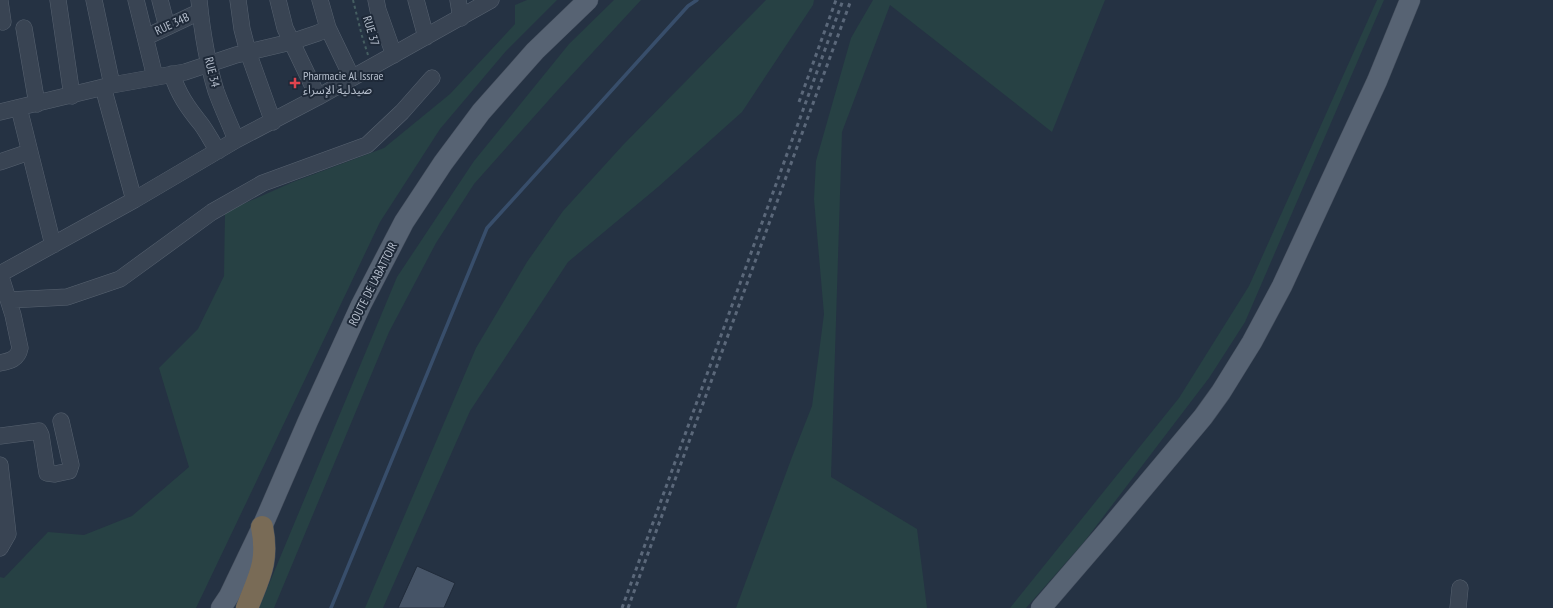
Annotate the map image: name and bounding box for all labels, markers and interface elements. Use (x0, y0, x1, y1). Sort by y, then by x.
street label: RUE 34B (152, 9, 192, 38)
street label: RUE 37 (360, 14, 383, 48)
street label: RUE 34 (202, 55, 224, 89)
place label: Pharmacie Al Issrae صيدلية الإسراء (303, 68, 383, 98)
marker: Pharmacie Al Issrae صيدلية الإسراء (290, 78, 300, 88)
street label: ROUTE DE L’ABATTOIR (345, 239, 400, 328)

